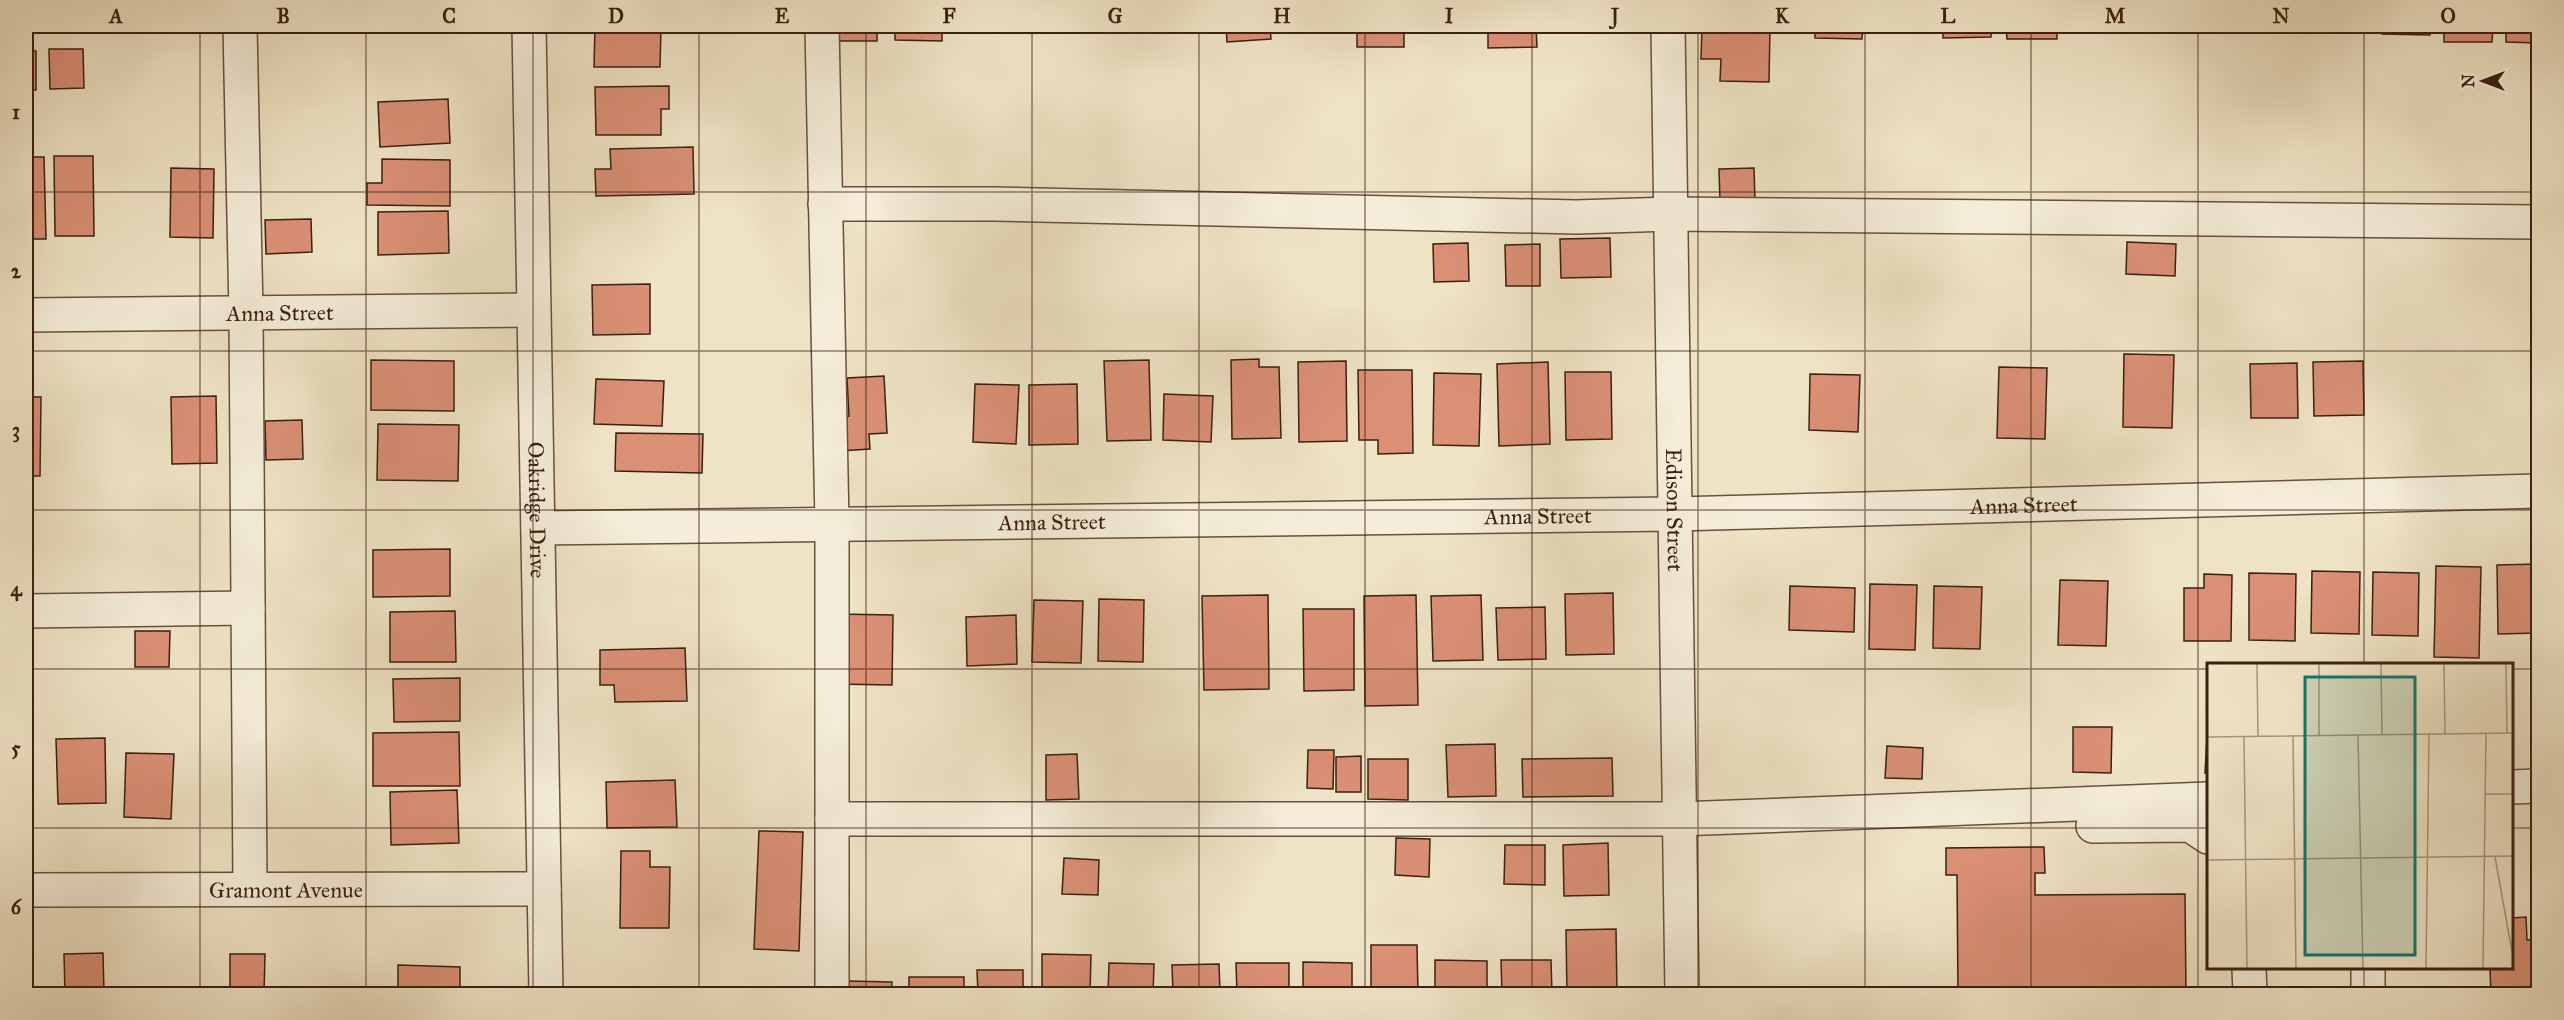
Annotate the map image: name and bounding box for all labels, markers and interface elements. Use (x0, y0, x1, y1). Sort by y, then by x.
text: A (107, 4, 123, 28)
text: B (276, 4, 290, 28)
text: C (442, 4, 456, 28)
text: D (608, 4, 624, 28)
text: E (775, 4, 790, 28)
text: F (942, 4, 956, 28)
text: G (1108, 4, 1123, 28)
text: H (1273, 4, 1291, 28)
text: I (1445, 4, 1454, 28)
text: J (1608, 4, 1620, 30)
text: K (1775, 4, 1790, 28)
text: L (1941, 4, 1956, 28)
text: M (2105, 4, 2126, 28)
text: N (2273, 4, 2290, 28)
text: O (2440, 4, 2456, 28)
north arrow (2453, 51, 2513, 111)
text: N (2459, 74, 2478, 88)
text: 1 (12, 100, 20, 124)
text: 2 (11, 259, 22, 283)
street label: Anna Street (225, 298, 334, 327)
text: 3 (12, 418, 20, 443)
street label: Oakridge Drive (523, 441, 552, 578)
street label: Edison Street (1661, 448, 1689, 572)
street label: Anna Street (1969, 490, 2078, 520)
street label: Anna Street (1483, 502, 1592, 530)
street label: Anna Street (997, 508, 1106, 536)
text: 4 (10, 577, 22, 602)
inset map (2207, 663, 2513, 969)
text: 5 (11, 736, 21, 760)
street label: Gramont Avenue (209, 876, 363, 903)
text: 6 (11, 895, 23, 919)

